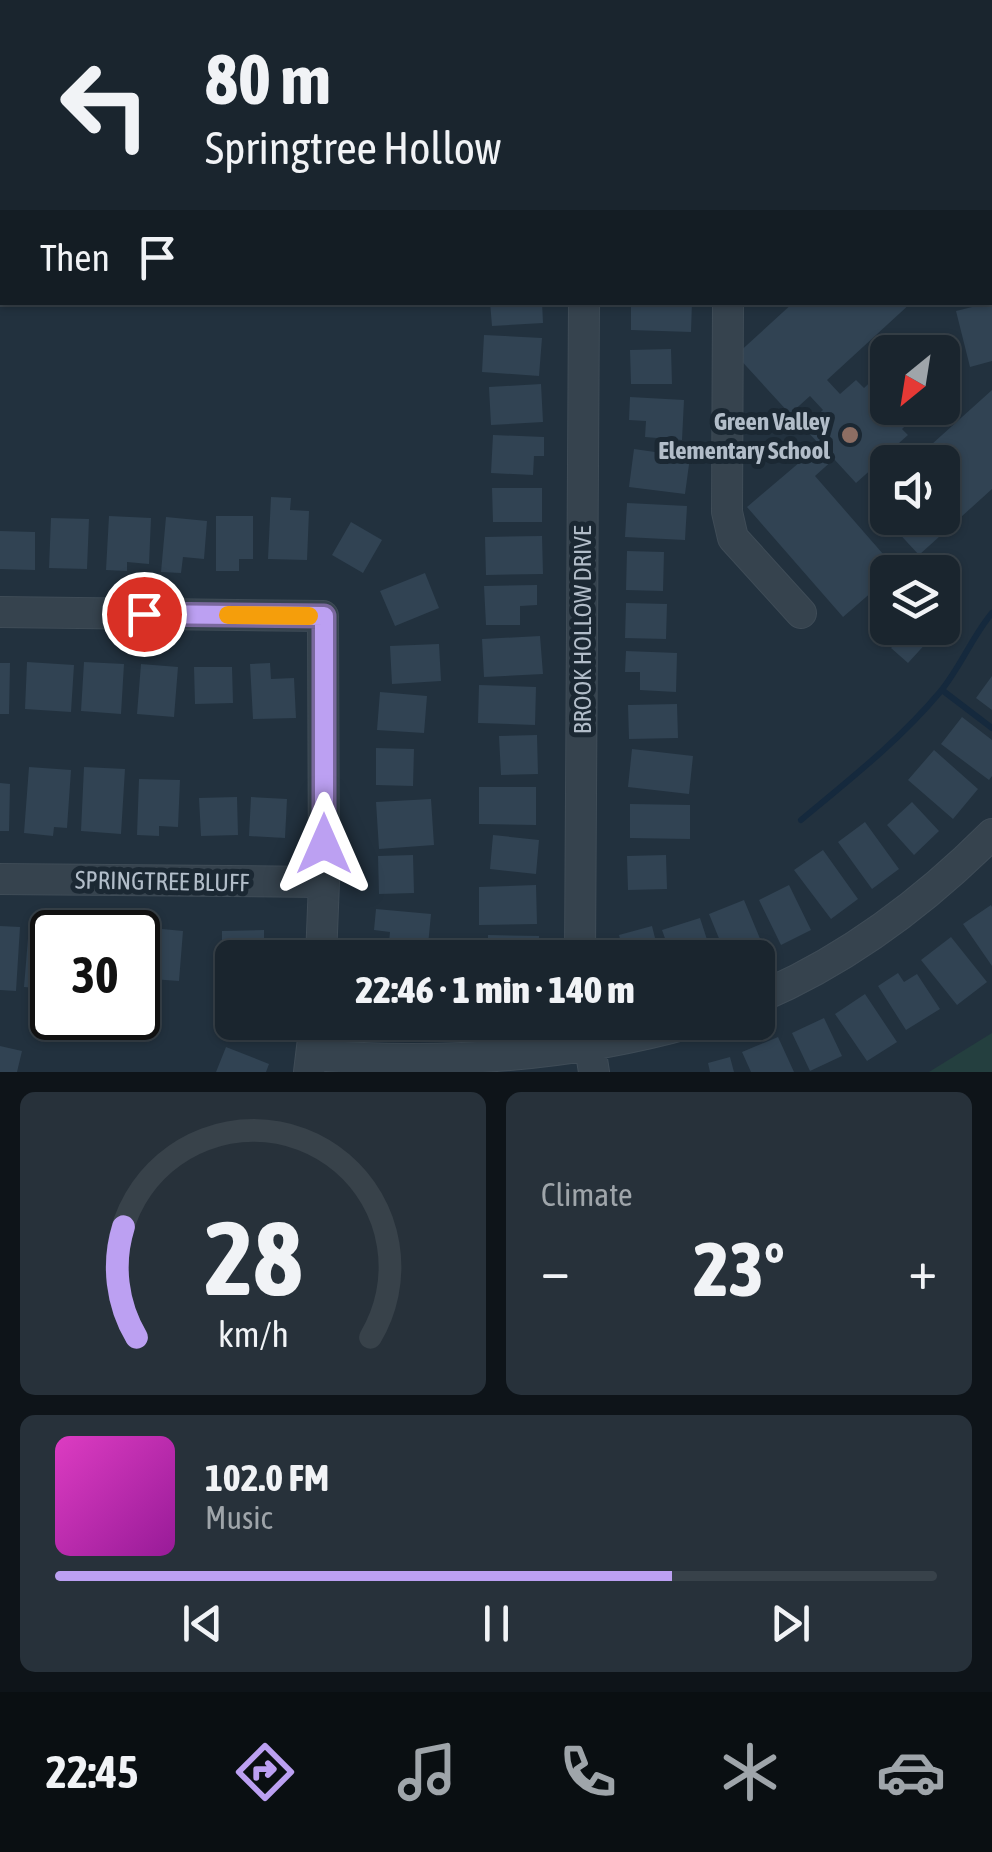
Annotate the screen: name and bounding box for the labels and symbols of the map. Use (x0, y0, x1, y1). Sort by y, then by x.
north arrow (870, 335, 960, 425)
place label: Green Valley Elementary School (658, 407, 831, 464)
marker: Green Valley Elementary School (839, 424, 861, 446)
street label: BROOK HOLLOW DRIVE (568, 525, 596, 734)
pin (102, 572, 187, 657)
position arrow (272, 792, 376, 896)
street label: SPRINGTREE BLUFF (75, 865, 249, 897)
speed limit sign: 30 (30, 910, 160, 1040)

